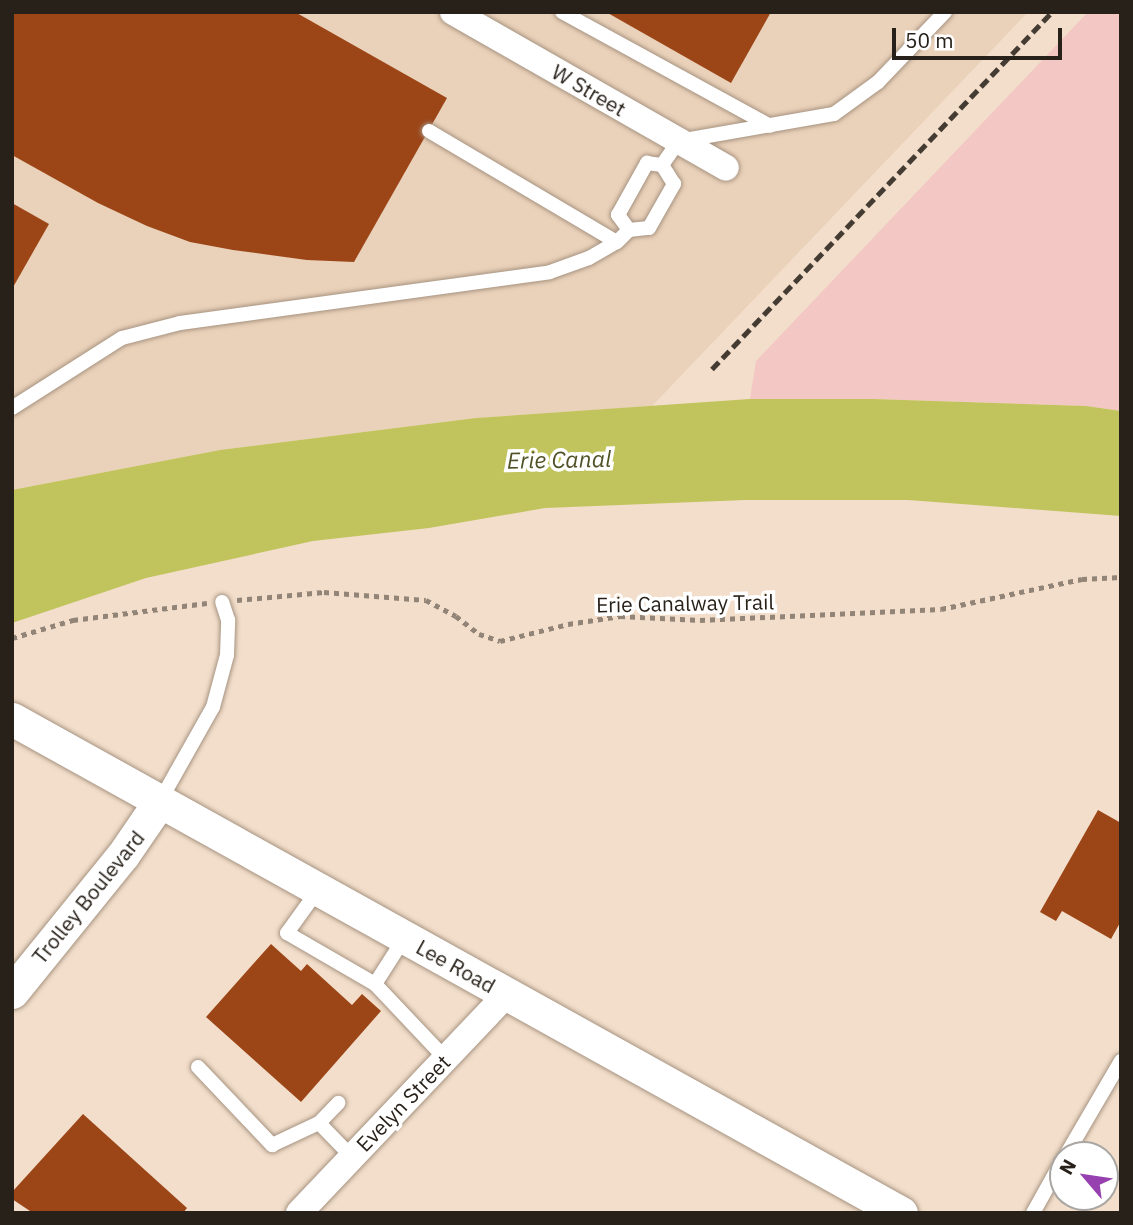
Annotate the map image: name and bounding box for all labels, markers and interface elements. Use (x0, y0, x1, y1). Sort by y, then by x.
scale bar (895, 14, 1065, 58)
text: 50 m (905, 26, 954, 54)
street label: W Street (548, 59, 630, 121)
water label: Erie Canal (507, 444, 611, 474)
street label: Erie Canalway Trail (596, 589, 774, 617)
street label: Trolley Boulevard (27, 825, 149, 969)
street label: Lee Road (412, 934, 500, 998)
street label: Evelyn Street (351, 1050, 455, 1156)
north arrow (1049, 1141, 1119, 1211)
text: N (1054, 1155, 1081, 1179)

